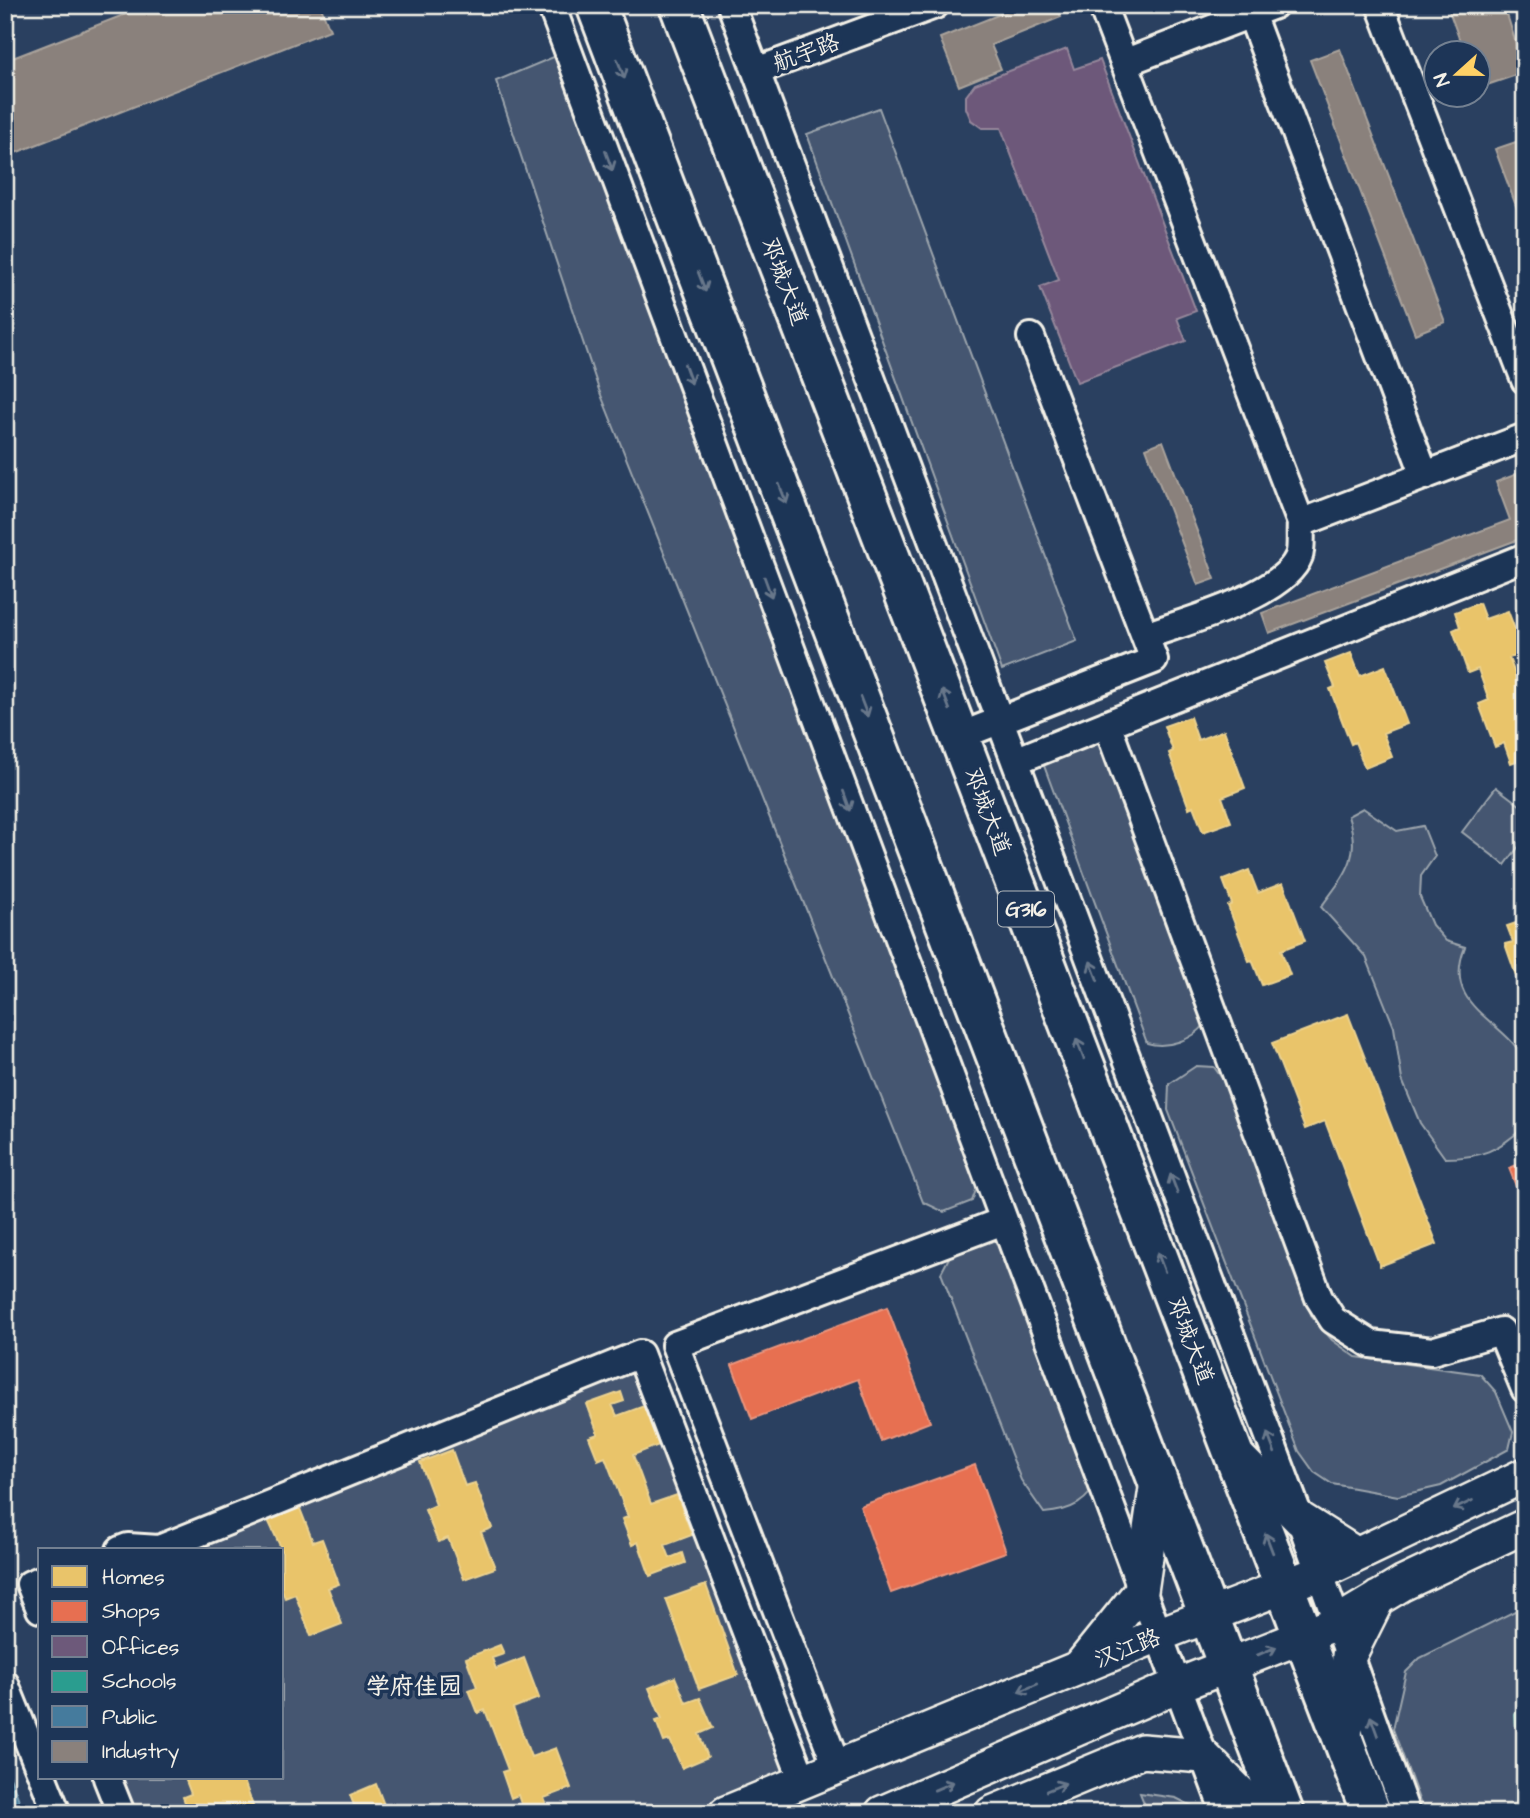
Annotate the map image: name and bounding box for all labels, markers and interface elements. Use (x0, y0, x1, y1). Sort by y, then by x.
street label: 航宇路 (768, 26, 844, 80)
north arrow (1422, 38, 1492, 108)
one-way arrow (615, 58, 628, 79)
text: N (1428, 69, 1457, 90)
one-way arrow (604, 150, 616, 172)
street label: 邓城大道 (753, 233, 815, 330)
one-way arrow (697, 270, 709, 292)
one-way arrow (683, 363, 696, 385)
one-way arrow (778, 483, 791, 504)
one-way arrow (763, 576, 775, 598)
one-way arrow (938, 689, 951, 711)
one-way arrow (859, 695, 872, 717)
street label: 邓城大道 (956, 763, 1018, 860)
one-way arrow (842, 789, 854, 811)
road number: G316 (998, 892, 1054, 926)
one-way arrow (1086, 961, 1099, 983)
one-way arrow (1072, 1039, 1085, 1061)
one-way arrow (1166, 1174, 1179, 1195)
one-way arrow (1154, 1251, 1167, 1273)
street label: 邓城大道 (1159, 1292, 1221, 1389)
one-way arrow (1264, 1432, 1276, 1454)
one-way arrow (1453, 1499, 1474, 1512)
one-way arrow (1262, 1532, 1274, 1554)
legend (38, 1548, 284, 1780)
text: Homes (102, 1563, 165, 1592)
text: Shops (102, 1597, 160, 1627)
street label: 汉江路 (1089, 1621, 1165, 1677)
text: Offices (102, 1633, 179, 1662)
one-way arrow (1256, 1644, 1278, 1657)
text: Schools (102, 1667, 177, 1696)
district label: 学府佳园 (366, 1670, 462, 1704)
one-way arrow (1018, 1683, 1040, 1696)
text: Public (102, 1703, 158, 1732)
one-way arrow (1367, 1715, 1379, 1737)
text: Industry (102, 1737, 180, 1768)
one-way arrow (933, 1779, 955, 1792)
one-way arrow (1044, 1779, 1066, 1792)

